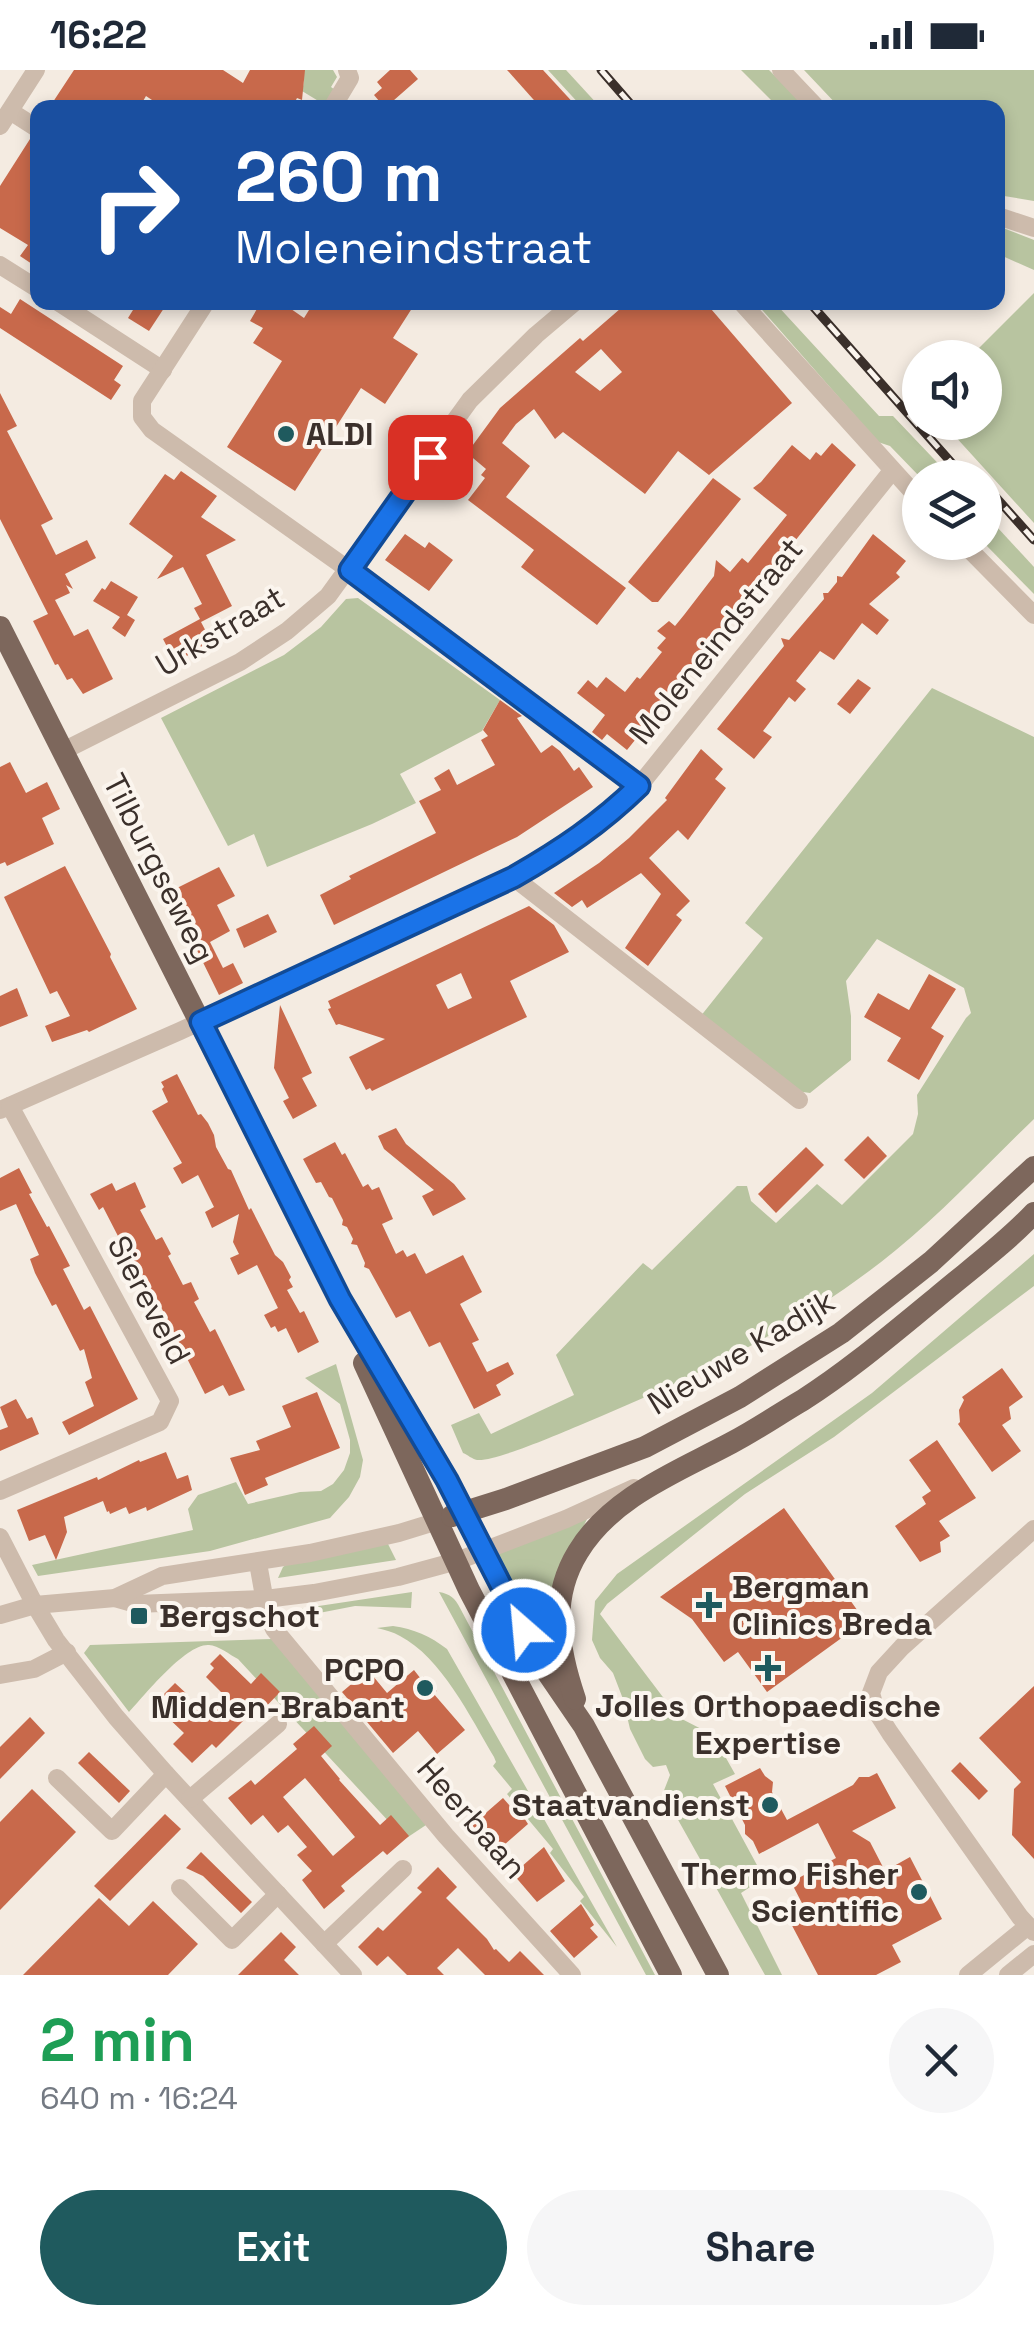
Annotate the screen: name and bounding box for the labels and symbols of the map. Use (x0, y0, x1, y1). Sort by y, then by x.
place label: ALDI (306, 414, 373, 454)
pin (388, 415, 473, 500)
marker: ALDI (275, 423, 297, 445)
street label: Moleneindstraat (620, 530, 812, 752)
street label: Urkstraat (148, 577, 292, 685)
street label: Tilburgseweg (94, 767, 224, 969)
street label: Siereveld (98, 1229, 200, 1371)
street label: Nieuwe Kadijk (640, 1280, 842, 1424)
place label: Bergman Clinics Breda (732, 1567, 932, 1644)
position arrow (472, 1578, 576, 1682)
marker: Bergman Clinics Breda (696, 1592, 722, 1618)
place label: Bergschot (159, 1596, 320, 1636)
marker: Bergschot (128, 1605, 150, 1627)
place label: PCPO Midden-Brabant (151, 1650, 405, 1727)
marker: Jolles Orthopaedische Expertise (755, 1655, 781, 1681)
marker: PCPO Midden-Brabant (414, 1677, 436, 1699)
place label: Jolles Orthopaedische Expertise (595, 1686, 941, 1763)
street label: Heerbaan (408, 1749, 536, 1887)
place label: Staatvandienst (512, 1785, 750, 1825)
marker: Staatvandienst (759, 1794, 781, 1816)
place label: Thermo Fisher Scientific (681, 1854, 899, 1931)
marker: Thermo Fisher Scientific (908, 1881, 930, 1903)

